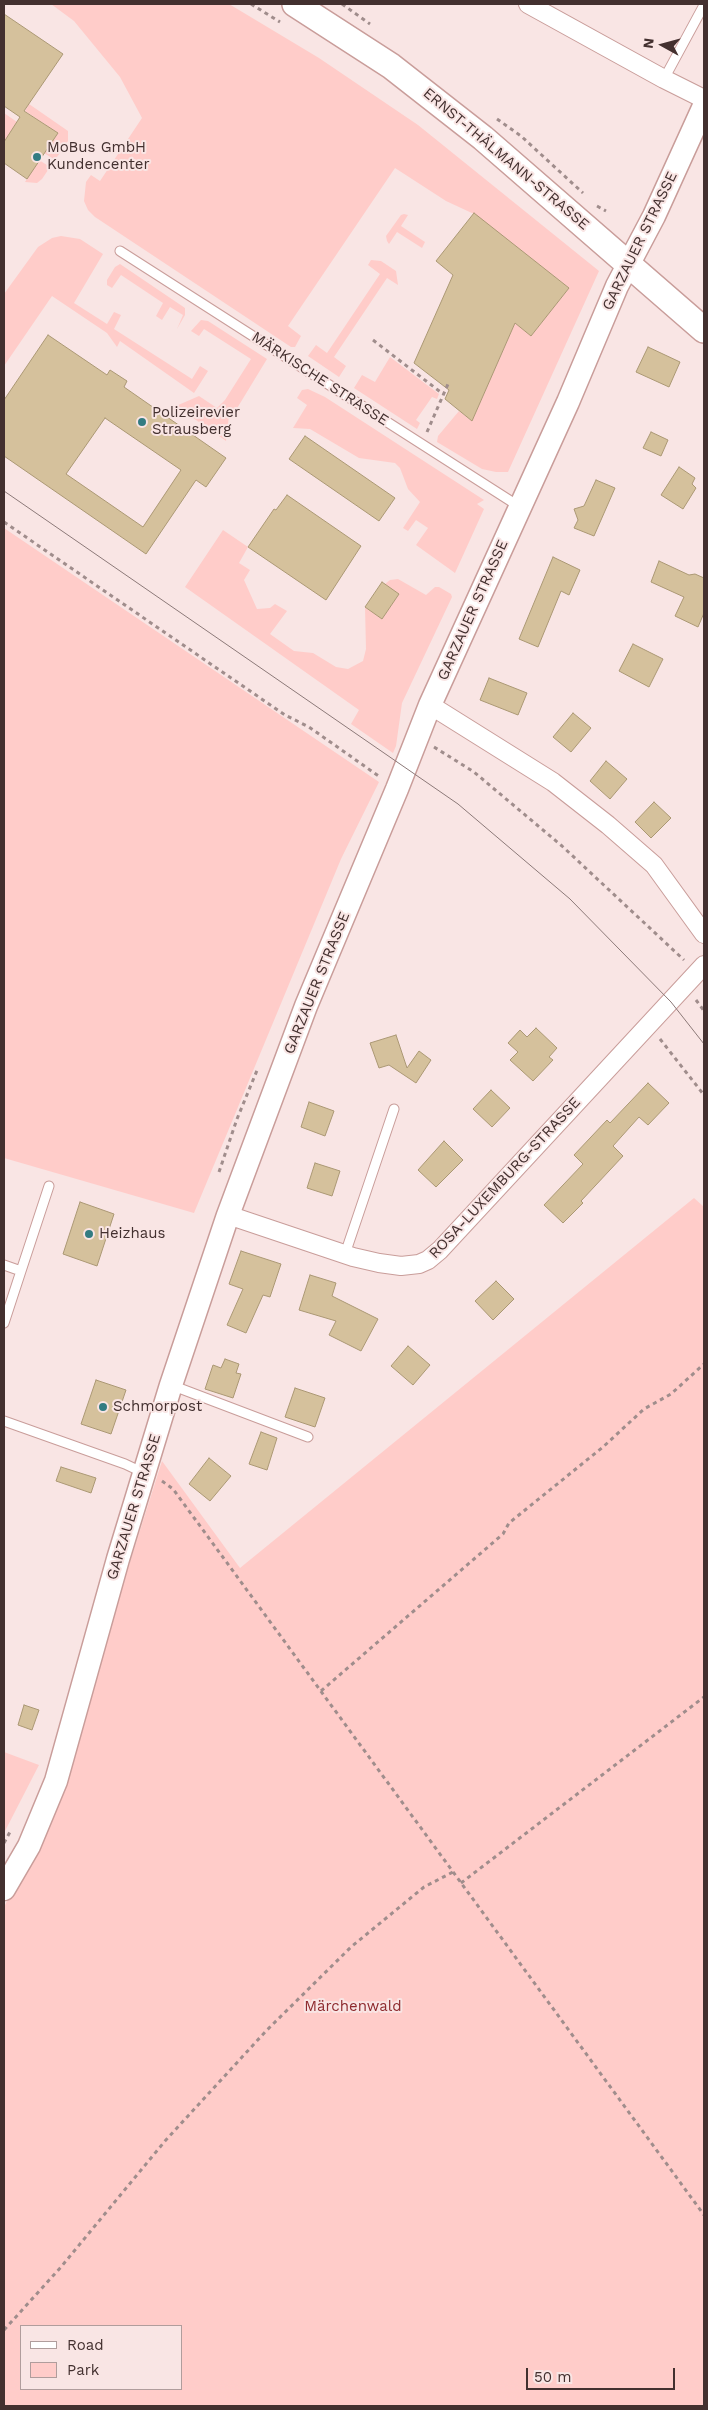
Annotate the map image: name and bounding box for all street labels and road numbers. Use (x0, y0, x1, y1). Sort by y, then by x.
street label: ERNST-THÄLMANN-STRASSE (419, 84, 593, 234)
street label: GARZAUER STRASSE (599, 169, 681, 313)
street label: MÄRKISCHE STRASSE (248, 328, 392, 430)
street label: GARZAUER STRASSE (434, 537, 512, 683)
street label: GARZAUER STRASSE (280, 909, 354, 1057)
street label: ROSA-LUXEMBURG-STRASSE (426, 1094, 584, 1262)
street label: GARZAUER STRASSE (103, 1432, 165, 1582)

